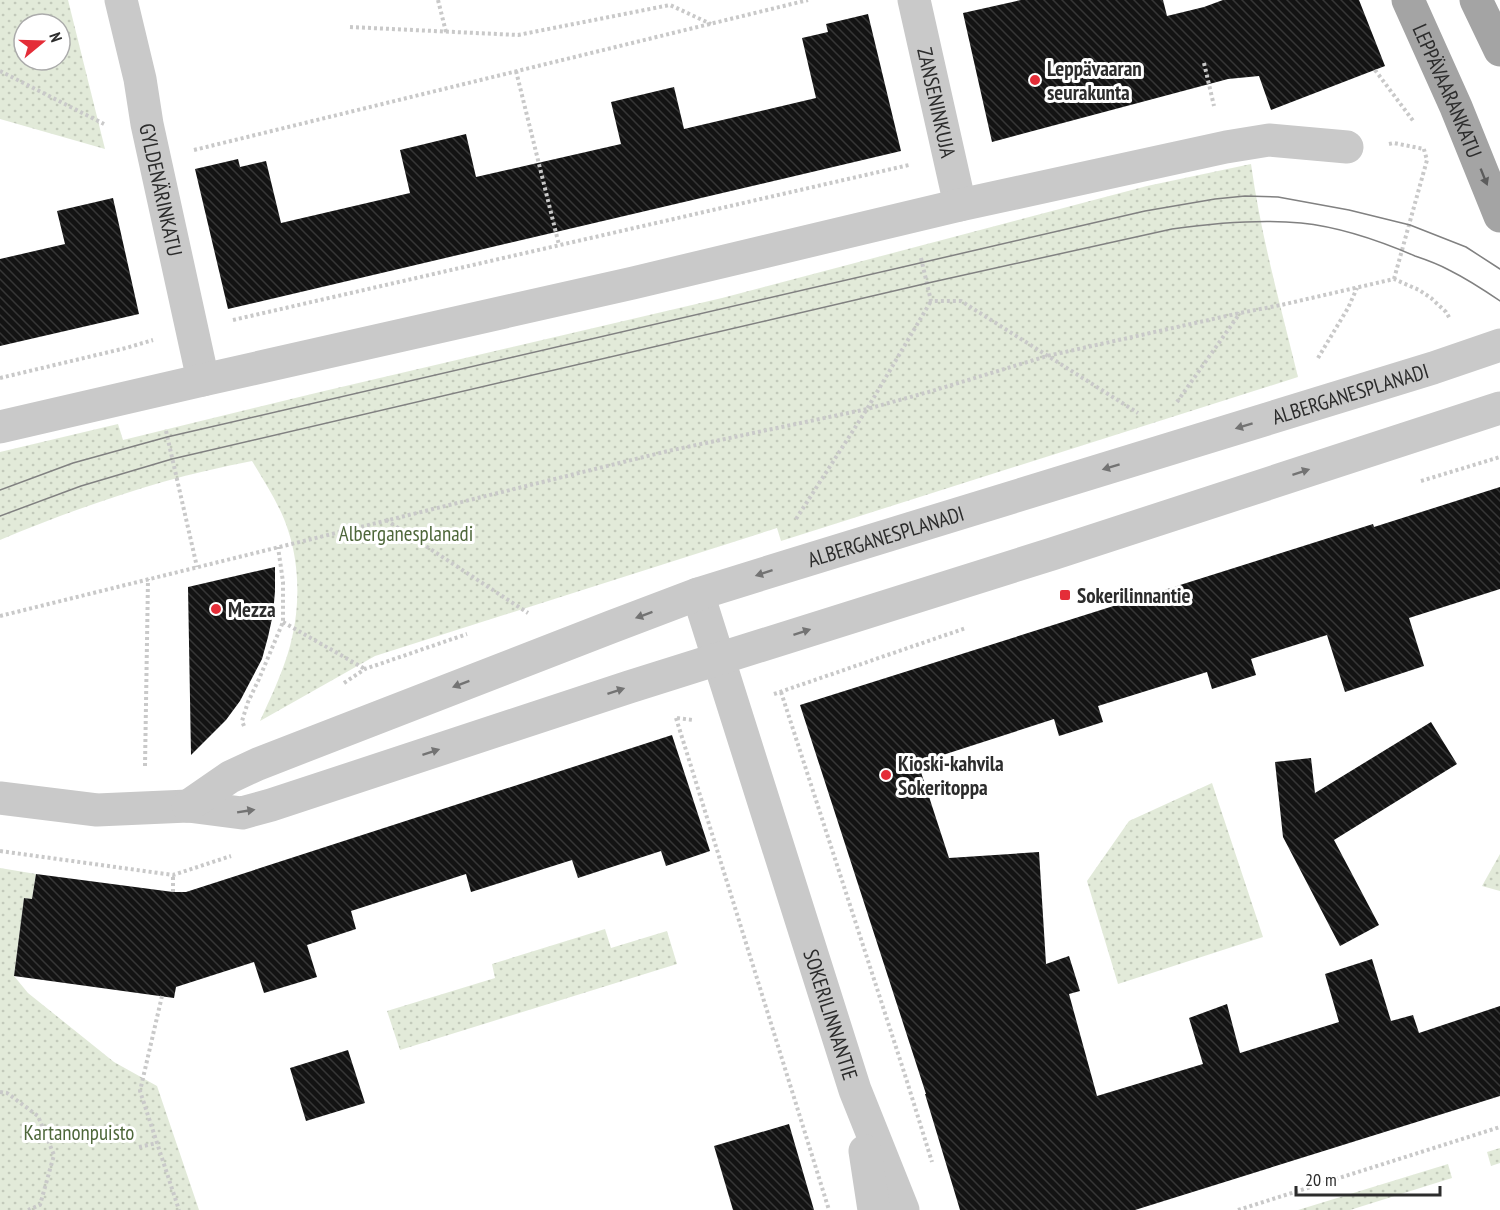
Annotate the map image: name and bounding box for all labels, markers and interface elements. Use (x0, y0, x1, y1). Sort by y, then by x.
north arrow (12, 12, 72, 72)
street label: LEPPÄVAARANKATU (1407, 19, 1489, 162)
text: N (45, 30, 67, 44)
street label: ZANSENINKUJA (912, 45, 962, 160)
place label: Leppävaaran seurakunta (1047, 55, 1142, 106)
marker: Leppävaaran seurakunta (1028, 73, 1042, 87)
street label: GYLDENÄRINKATU (134, 121, 189, 259)
one-way arrow (1480, 169, 1490, 187)
street label: ALBERGANESPLANADI (1269, 357, 1432, 430)
one-way arrow (1235, 422, 1253, 431)
one-way arrow (1102, 463, 1120, 472)
one-way arrow (1293, 467, 1311, 476)
street label: ALBERGANESPLANADI (804, 499, 967, 573)
park label: Alberganesplanadi (339, 520, 473, 547)
one-way arrow (755, 569, 773, 579)
place label: Sokerilinnantie (1077, 582, 1190, 609)
marker: Sokerilinnantie (1058, 588, 1072, 602)
place label: Mezza (228, 596, 276, 623)
marker: Mezza (209, 602, 223, 616)
one-way arrow (634, 610, 652, 620)
one-way arrow (793, 627, 811, 636)
one-way arrow (452, 680, 470, 690)
one-way arrow (607, 686, 625, 695)
one-way arrow (422, 747, 440, 756)
place label: Kioski-kahvila Sokeritoppa (898, 750, 1004, 801)
marker: Kioski-kahvila Sokeritoppa (879, 768, 893, 782)
one-way arrow (236, 806, 255, 815)
street label: SOKERILINNANTIE (798, 946, 864, 1083)
park label: Kartanonpuisto (24, 1119, 134, 1146)
scale bar (1296, 1159, 1440, 1197)
text: 20 m (1305, 1168, 1337, 1191)

